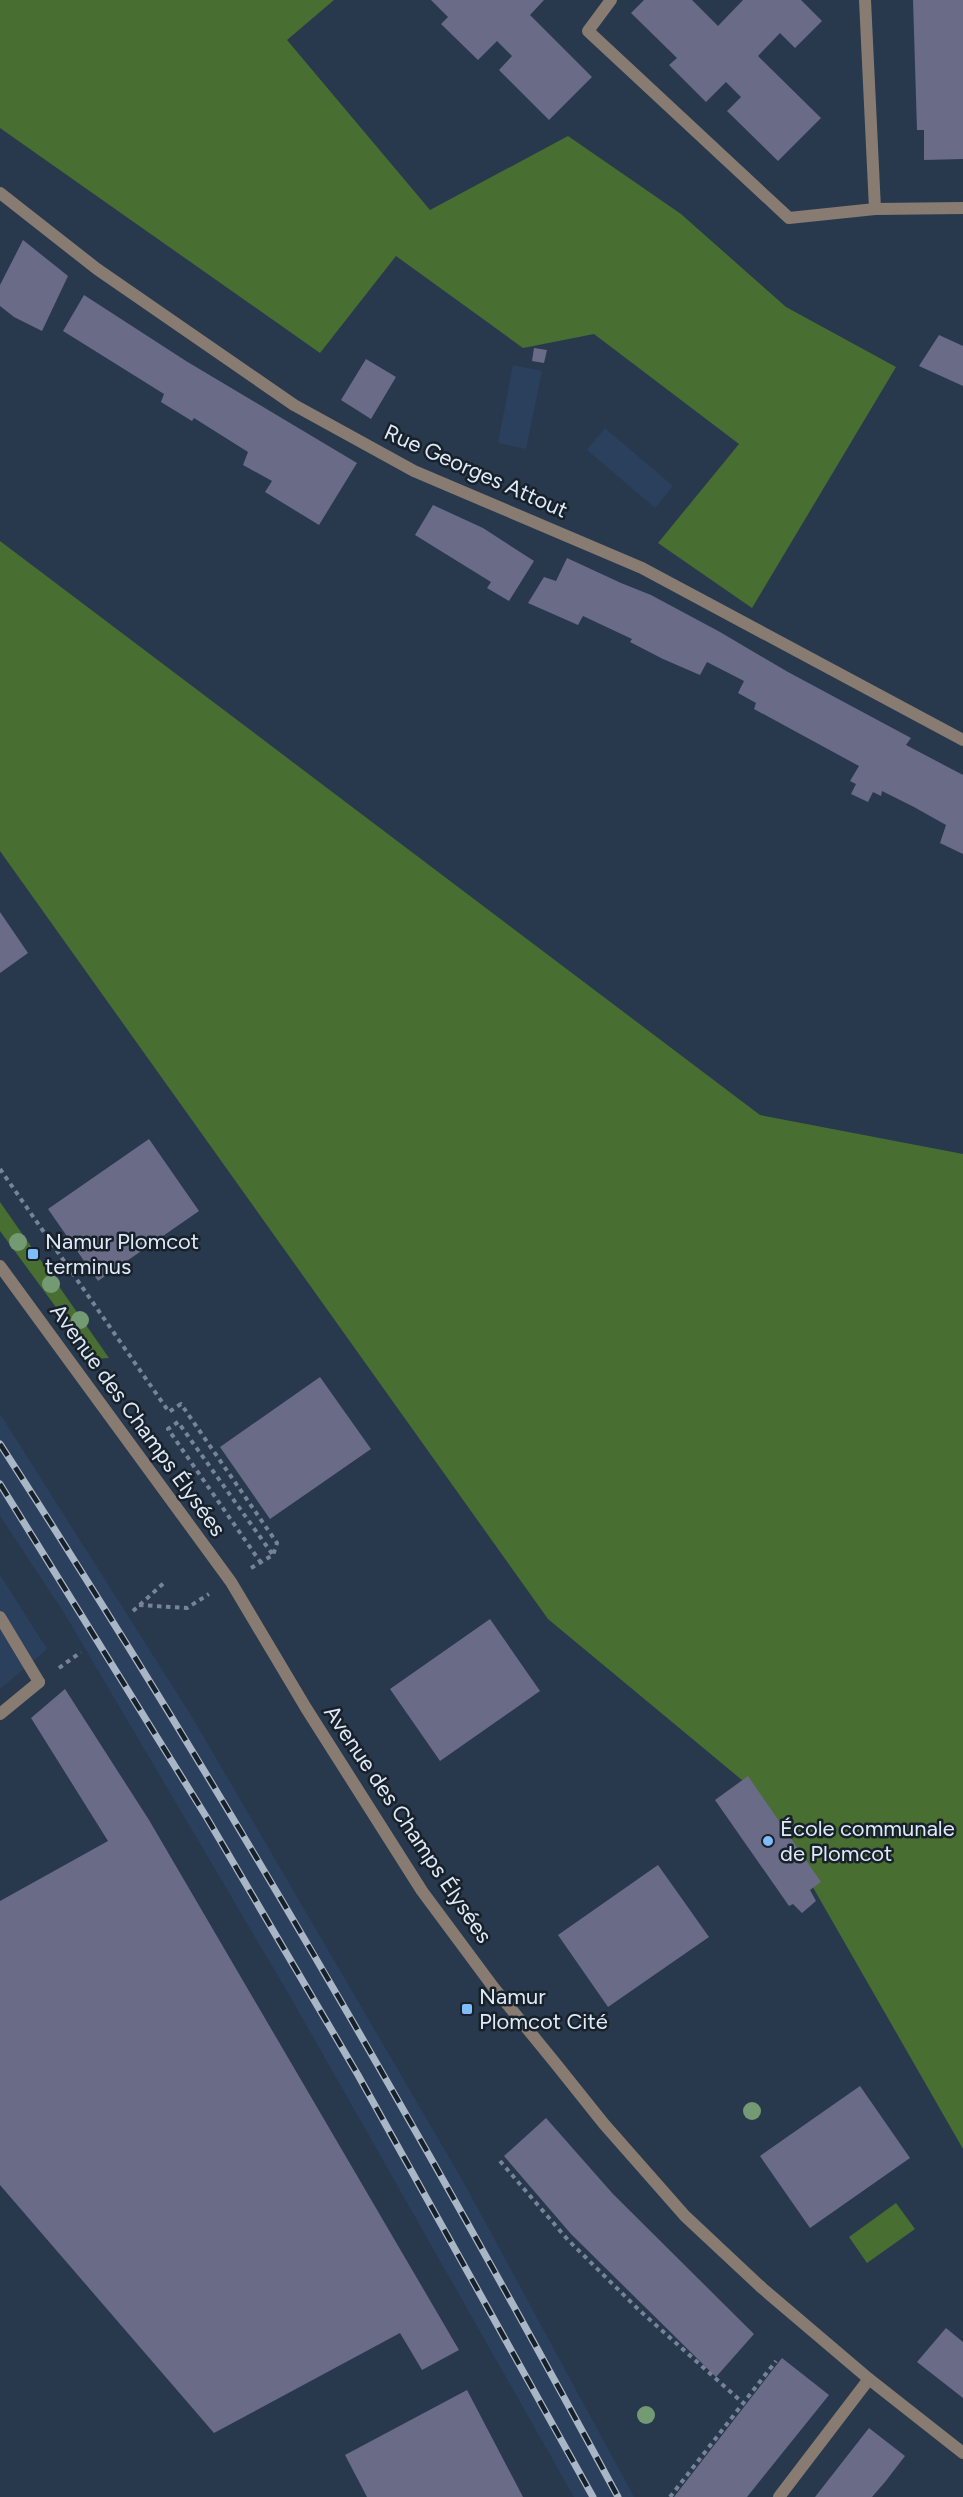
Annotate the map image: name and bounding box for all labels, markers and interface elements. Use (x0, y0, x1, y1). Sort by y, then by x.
street label: Rue Georges Attout (380, 418, 572, 524)
place label: Namur Plomcot terminus (45, 1228, 199, 1280)
marker: Namur Plomcot terminus (26, 1247, 40, 1261)
street label: Avenue des Champs Élysées (44, 1298, 232, 1542)
street label: Avenue des Champs Élysées (318, 1700, 498, 1948)
place label: École communale de Plomcot (780, 1815, 955, 1867)
marker: École communale de Plomcot (761, 1834, 775, 1848)
place label: Namur Plomcot Cité (479, 1983, 608, 2035)
marker: Namur Plomcot Cité (460, 2002, 474, 2016)

